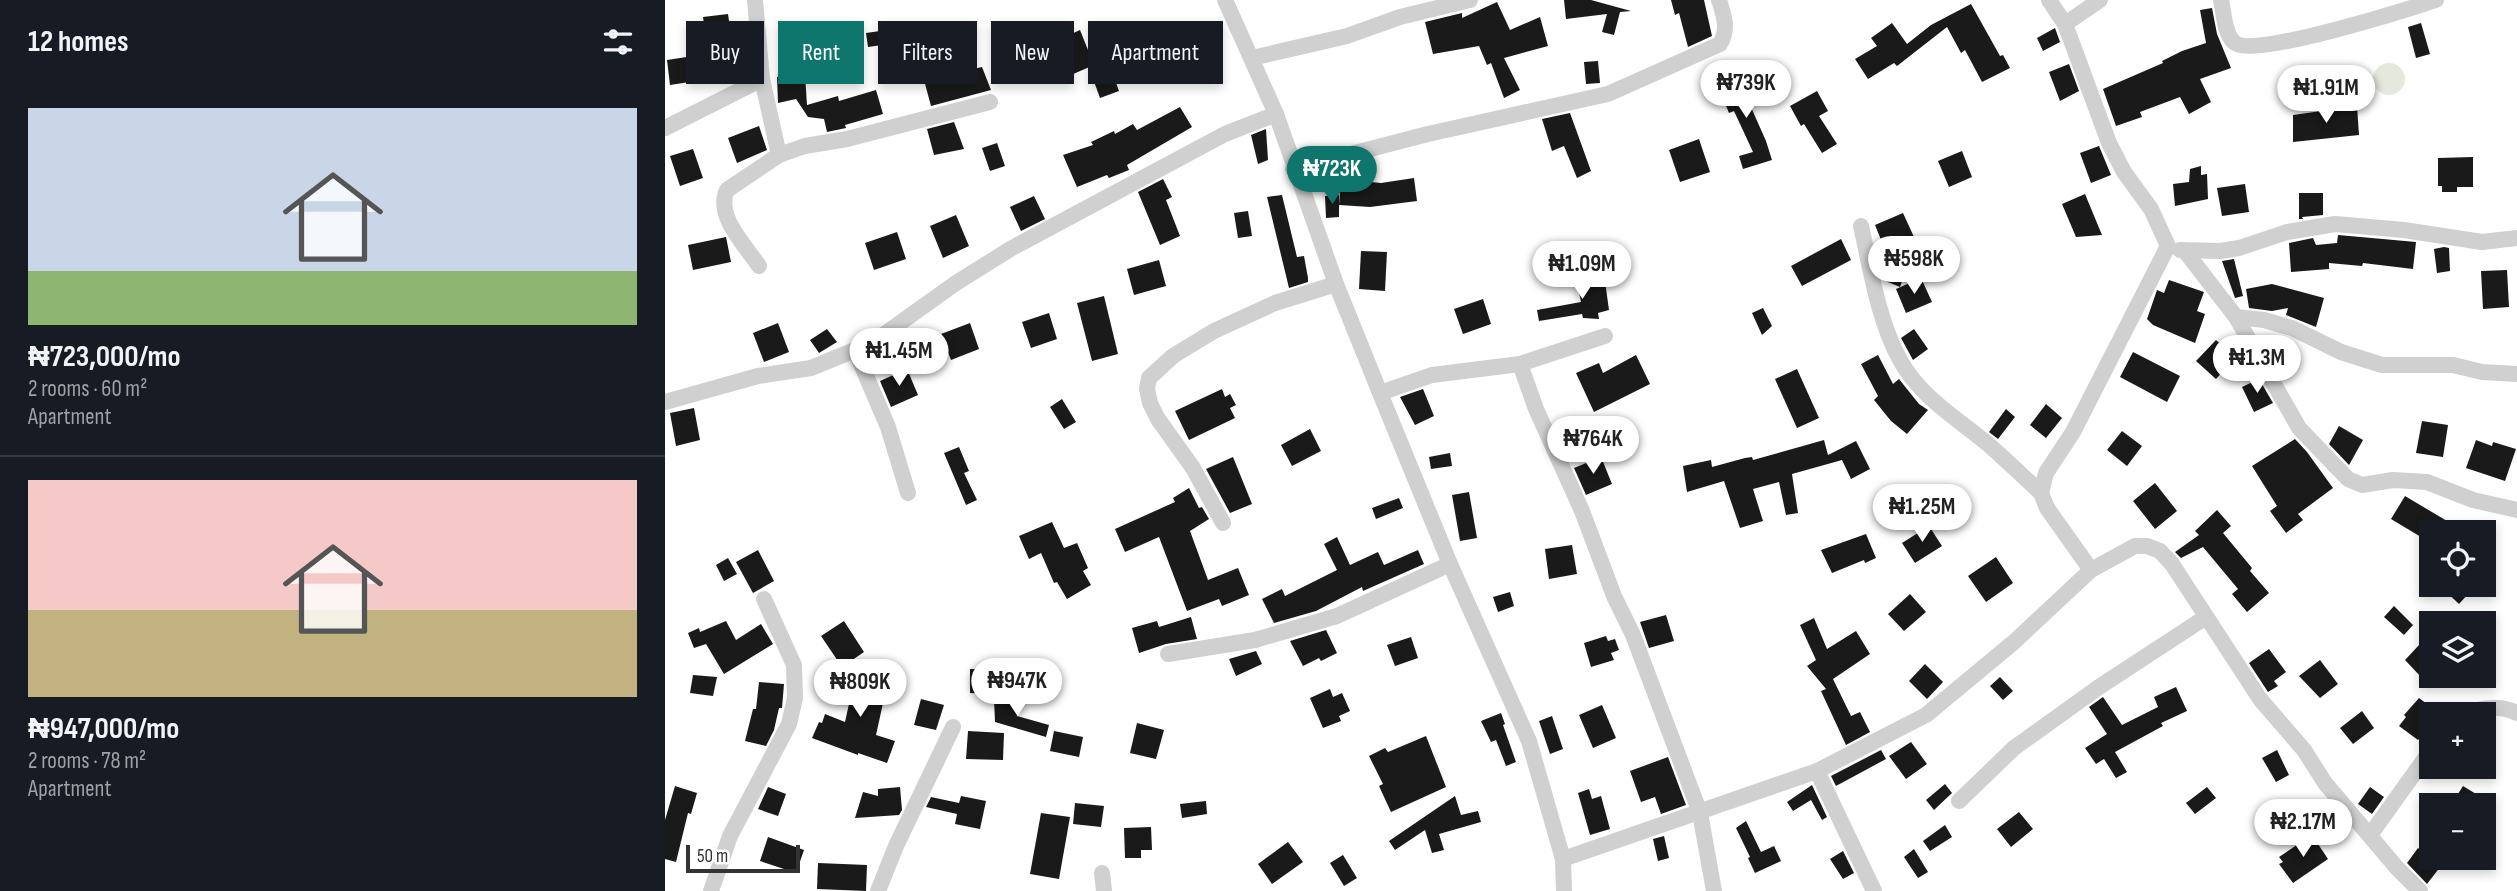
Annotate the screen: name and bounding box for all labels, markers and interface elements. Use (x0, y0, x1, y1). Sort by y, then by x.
chip: Buy (686, 21, 764, 84)
chip: Rent (778, 21, 864, 84)
chip: Filters (878, 21, 977, 84)
chip: New (991, 21, 1074, 84)
chip: Apartment (1088, 21, 1223, 84)
icon: filters (599, 23, 637, 61)
text: 12 homes (28, 24, 129, 60)
pin: ₦739K (1697, 60, 1795, 120)
pin: ₦1.91M (2269, 66, 2383, 125)
text: ₦739K (1716, 69, 1776, 97)
text: ₦1.91M (2293, 74, 2359, 102)
pin: ₦723K (1283, 146, 1381, 206)
icon: home (270, 154, 396, 280)
text: ₦723K (1303, 155, 1361, 183)
pin: ₦598K (1865, 236, 1963, 296)
pin: ₦1.09M (1525, 242, 1639, 301)
text: ₦598K (1884, 245, 1944, 273)
text: ₦1.09M (1548, 250, 1616, 278)
pin: ₦1.45M (842, 328, 956, 388)
pin: ₦1.3M (2208, 336, 2306, 395)
text: ₦1.45M (866, 337, 932, 365)
text: ₦723,000/mo (28, 339, 181, 375)
text: ₦1.3M (2229, 344, 2285, 372)
text: 2 rooms · 60 m² (28, 375, 147, 403)
text: Apartment (28, 403, 112, 431)
pin: ₦764K (1544, 416, 1642, 476)
text: ₦764K (1563, 425, 1623, 453)
pin: ₦1.25M (1865, 484, 1979, 544)
text: ₦1.25M (1889, 493, 1955, 521)
map controls (2419, 520, 2496, 870)
button: locate (2419, 520, 2496, 597)
icon: home (270, 526, 396, 652)
button: layers (2419, 611, 2496, 688)
pin: ₦947K (968, 658, 1066, 718)
pin: ₦809K (811, 660, 909, 719)
text: ₦947K (987, 667, 1047, 695)
text: ₦809K (830, 668, 890, 696)
button: + (2419, 702, 2496, 779)
text: ₦947,000/mo (28, 711, 179, 747)
text: 2 rooms · 78 m² (28, 747, 146, 775)
text: Apartment (28, 775, 112, 803)
button: − (2419, 793, 2496, 870)
pin: ₦2.17M (2246, 800, 2360, 859)
text: ₦2.17M (2270, 808, 2336, 836)
scale bar (686, 842, 800, 874)
text: 50 m (697, 845, 728, 868)

